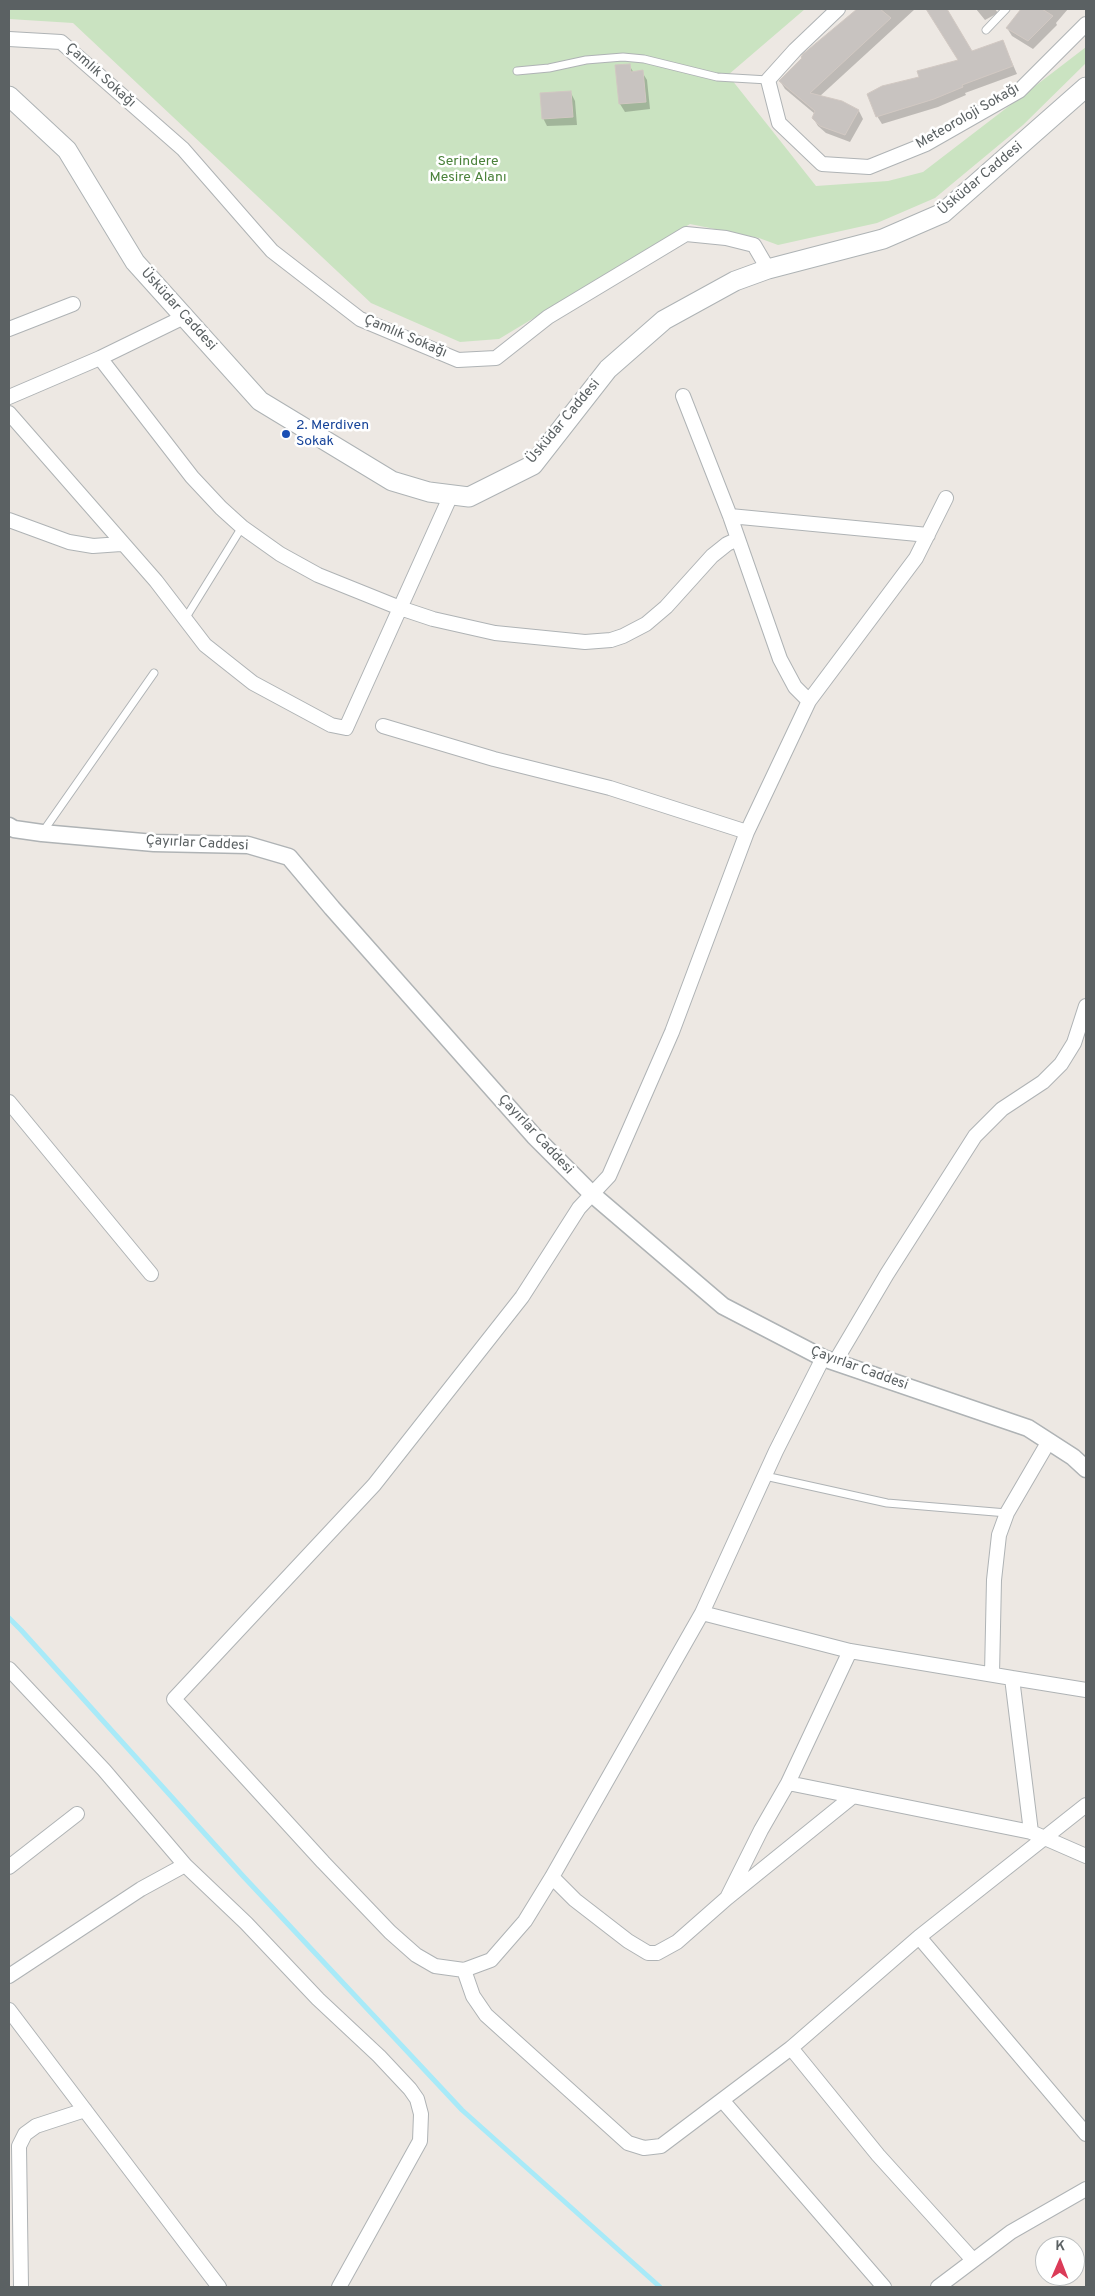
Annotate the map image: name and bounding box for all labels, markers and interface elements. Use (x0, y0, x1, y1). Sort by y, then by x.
street label: Çamlık Sokağı (61, 40, 139, 112)
street label: Meteoroloji Sokağı (913, 81, 1023, 153)
street label: Üsküdar Caddesi (935, 139, 1027, 219)
park label: Serindere Mesire Alanı (429, 154, 507, 186)
street label: Üsküdar Caddesi (137, 265, 219, 355)
street label: Çamlık Sokağı (361, 312, 449, 362)
street label: Üsküdar Caddesi (524, 376, 604, 468)
place label: 2. Merdiven Sokak (296, 418, 369, 451)
marker: 2. Merdiven Sokak (280, 428, 292, 440)
street label: Çayırlar Caddesi (145, 833, 249, 855)
street label: Çayırlar Caddesi (494, 1092, 576, 1178)
street label: Çayırlar Caddesi (808, 1344, 910, 1394)
north arrow (1035, 2236, 1085, 2286)
text: K (1055, 2238, 1065, 2255)

